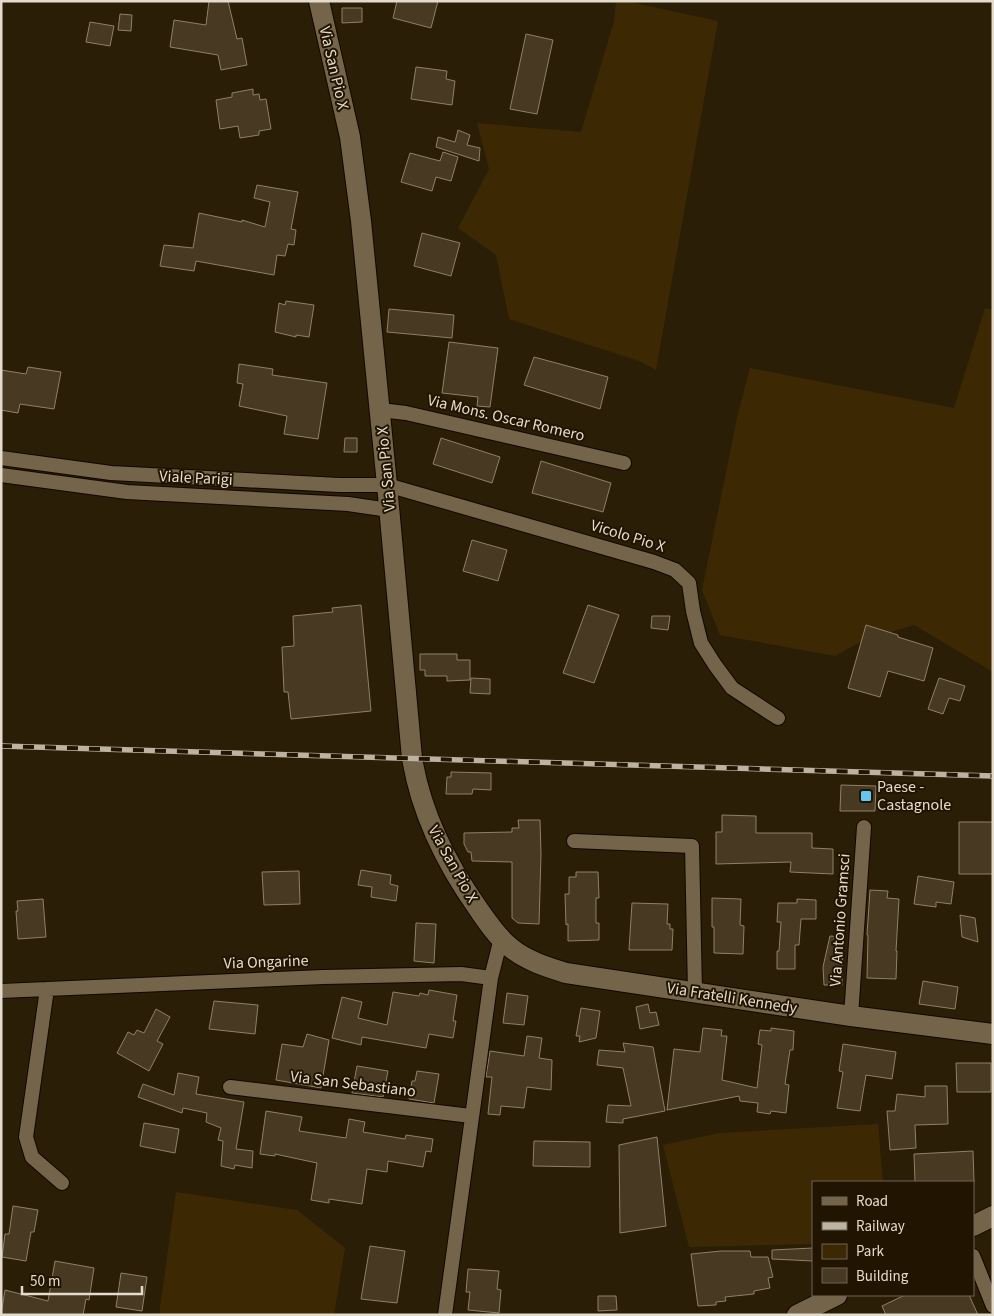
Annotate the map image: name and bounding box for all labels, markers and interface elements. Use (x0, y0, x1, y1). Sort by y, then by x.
street label: Via San Pio X (314, 24, 354, 112)
street label: Via Mons. Oscar Romero (425, 389, 587, 447)
street label: Via San Pio X (371, 426, 401, 512)
street label: Viale Parigi (159, 465, 233, 491)
street label: Vicolo Pio X (588, 514, 668, 558)
place label: Paese - Castagnole (877, 776, 951, 816)
marker: Paese - Castagnole (859, 789, 873, 803)
street label: Via San Pio X (423, 821, 483, 907)
street label: Via Antonio Gramsci (824, 853, 856, 987)
street label: Via Ongarine (223, 950, 309, 974)
street label: Via Fratelli Kennedy (665, 977, 799, 1019)
street label: Via San Sebastiano (289, 1065, 417, 1103)
legend (812, 1181, 974, 1296)
text: Road (856, 1191, 888, 1212)
text: Railway (856, 1216, 905, 1237)
text: Park (856, 1241, 885, 1262)
scale bar (22, 1264, 142, 1296)
text: Building (856, 1266, 909, 1287)
text: 50 m (30, 1271, 60, 1292)

